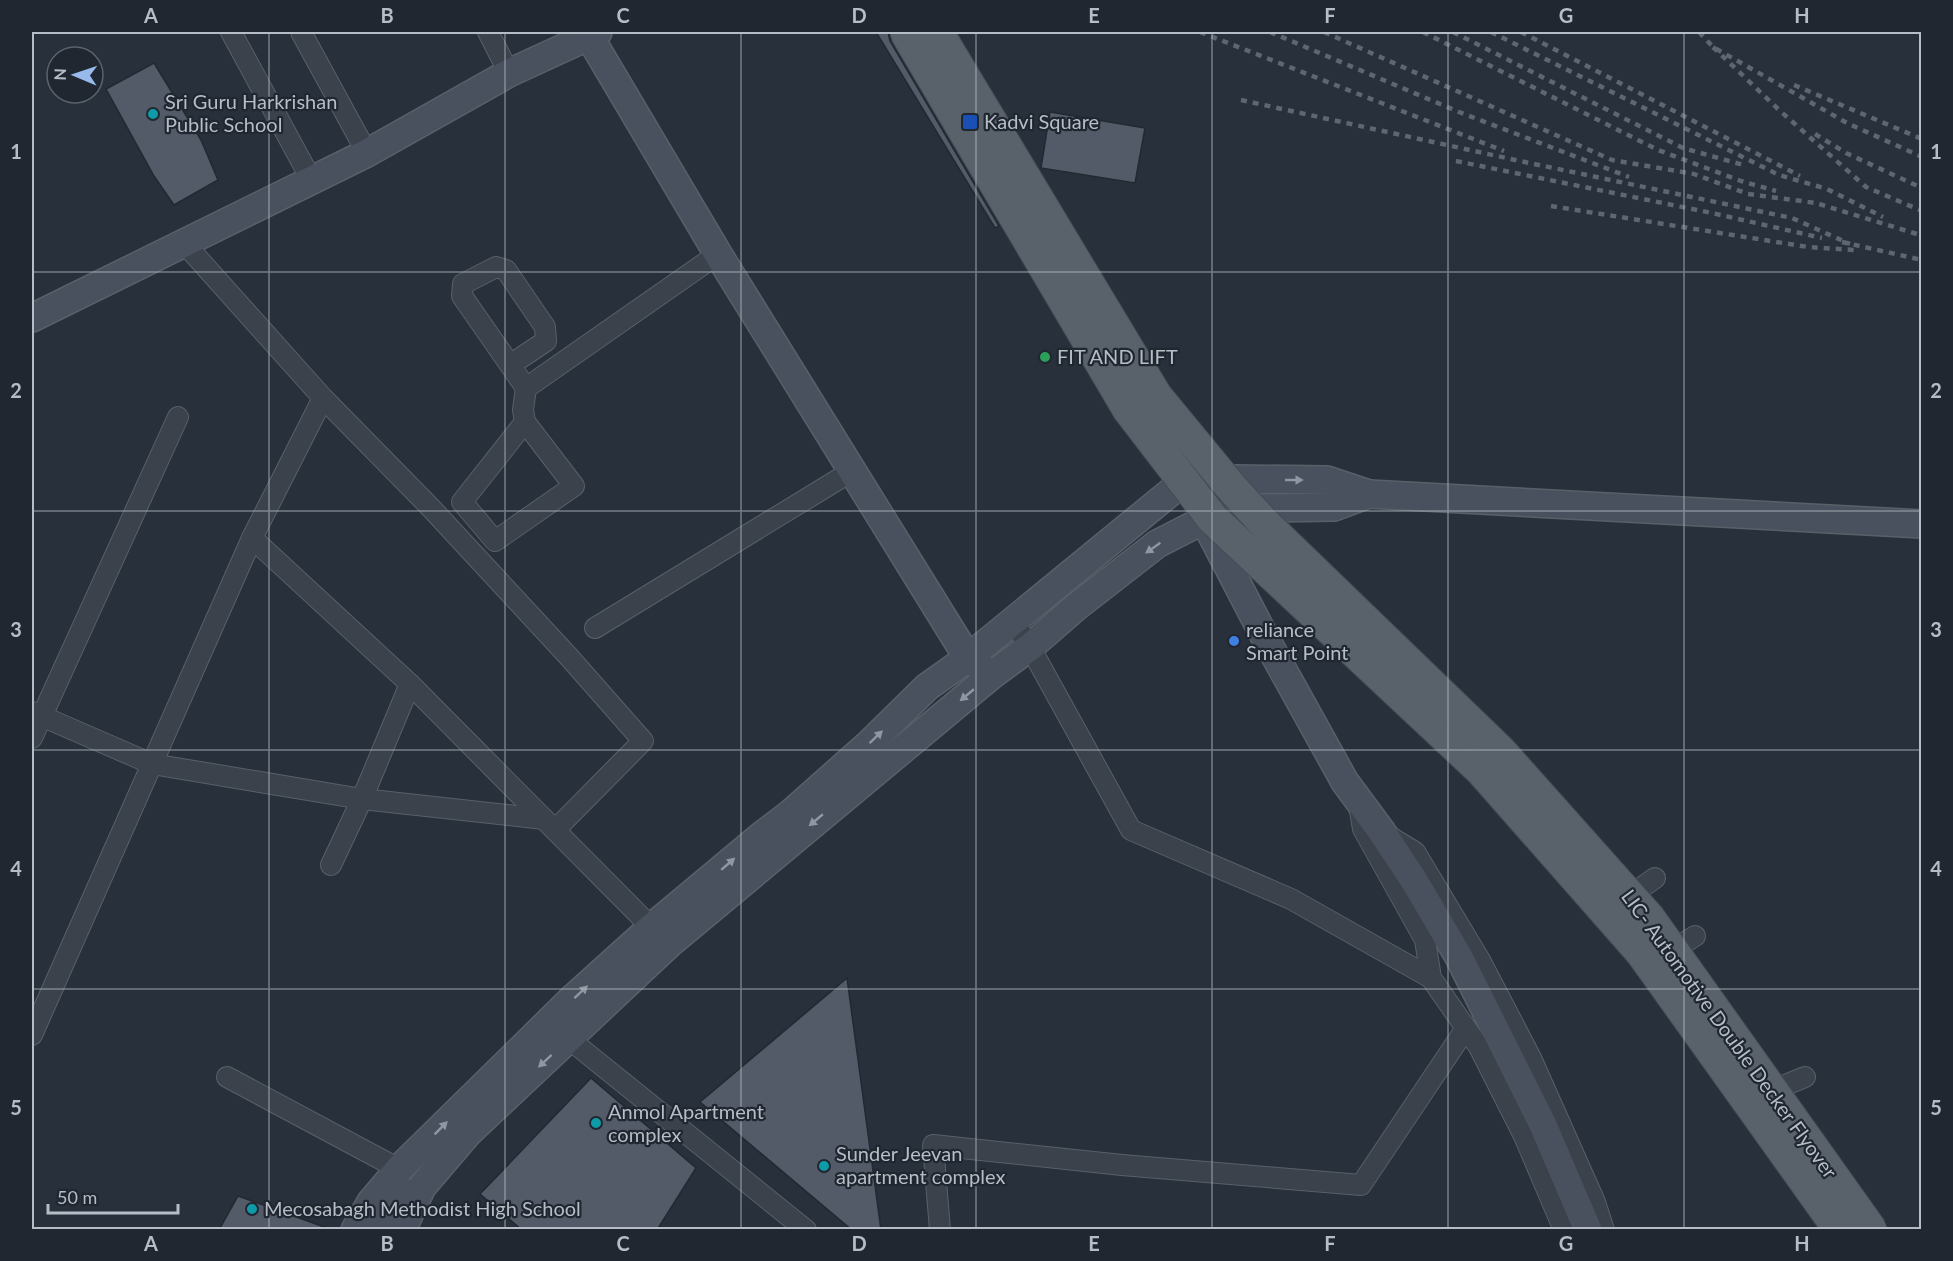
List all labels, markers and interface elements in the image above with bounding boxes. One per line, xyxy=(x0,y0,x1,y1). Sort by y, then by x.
text: A xyxy=(143,3,158,27)
text: B xyxy=(380,3,394,27)
text: C xyxy=(616,3,630,27)
text: D xyxy=(851,3,867,27)
text: E xyxy=(1088,3,1100,27)
text: F xyxy=(1324,3,1336,27)
text: G xyxy=(1559,3,1573,27)
text: H xyxy=(1794,3,1810,27)
north arrow xyxy=(45,45,105,105)
text: N xyxy=(50,68,69,81)
place label: Sri Guru Harkrishan Public School xyxy=(165,89,337,136)
marker: Sri Guru Harkrishan Public School xyxy=(146,107,160,121)
place label: Kadvi Square xyxy=(984,109,1099,133)
marker: Kadvi Square xyxy=(961,113,979,131)
text: 1 xyxy=(10,139,22,163)
text: 1 xyxy=(1930,139,1942,163)
place label: FIT AND LIFT xyxy=(1057,344,1178,368)
marker: FIT AND LIFT xyxy=(1038,350,1052,364)
text: 2 xyxy=(10,378,22,402)
text: 2 xyxy=(1930,378,1942,402)
one-way arrow xyxy=(1285,475,1304,485)
one-way arrow xyxy=(1145,542,1161,553)
text: 3 xyxy=(10,617,22,641)
place label: reliance Smart Point xyxy=(1246,617,1348,664)
text: 3 xyxy=(1930,617,1942,641)
marker: reliance Smart Point xyxy=(1227,634,1241,648)
one-way arrow xyxy=(959,689,975,702)
one-way arrow xyxy=(868,731,882,745)
one-way arrow xyxy=(809,813,824,825)
text: 4 xyxy=(10,856,22,880)
text: 4 xyxy=(1930,856,1942,880)
one-way arrow xyxy=(720,858,735,871)
street label: LIC- Automotive Double Decker Flyover xyxy=(1617,884,1843,1183)
one-way arrow xyxy=(573,985,588,999)
one-way arrow xyxy=(538,1054,553,1068)
text: 5 xyxy=(10,1095,22,1119)
text: 5 xyxy=(1930,1095,1942,1119)
place label: Anmol Apartment complex xyxy=(608,1099,764,1146)
marker: Anmol Apartment complex xyxy=(589,1116,603,1130)
one-way arrow xyxy=(433,1121,447,1135)
place label: Sunder Jeevan apartment complex xyxy=(836,1141,1005,1188)
marker: Sunder Jeevan apartment complex xyxy=(817,1159,831,1173)
scale bar xyxy=(48,1177,178,1215)
text: 50 m xyxy=(57,1186,97,1208)
place label: Mecosabagh Methodist High School xyxy=(264,1196,581,1220)
marker: Mecosabagh Methodist High School xyxy=(245,1202,259,1216)
text: A xyxy=(143,1231,158,1255)
text: B xyxy=(380,1231,394,1255)
text: C xyxy=(616,1231,630,1255)
text: D xyxy=(851,1231,867,1255)
text: E xyxy=(1088,1231,1100,1255)
text: F xyxy=(1324,1231,1336,1255)
text: G xyxy=(1559,1231,1573,1255)
text: H xyxy=(1794,1231,1810,1255)

